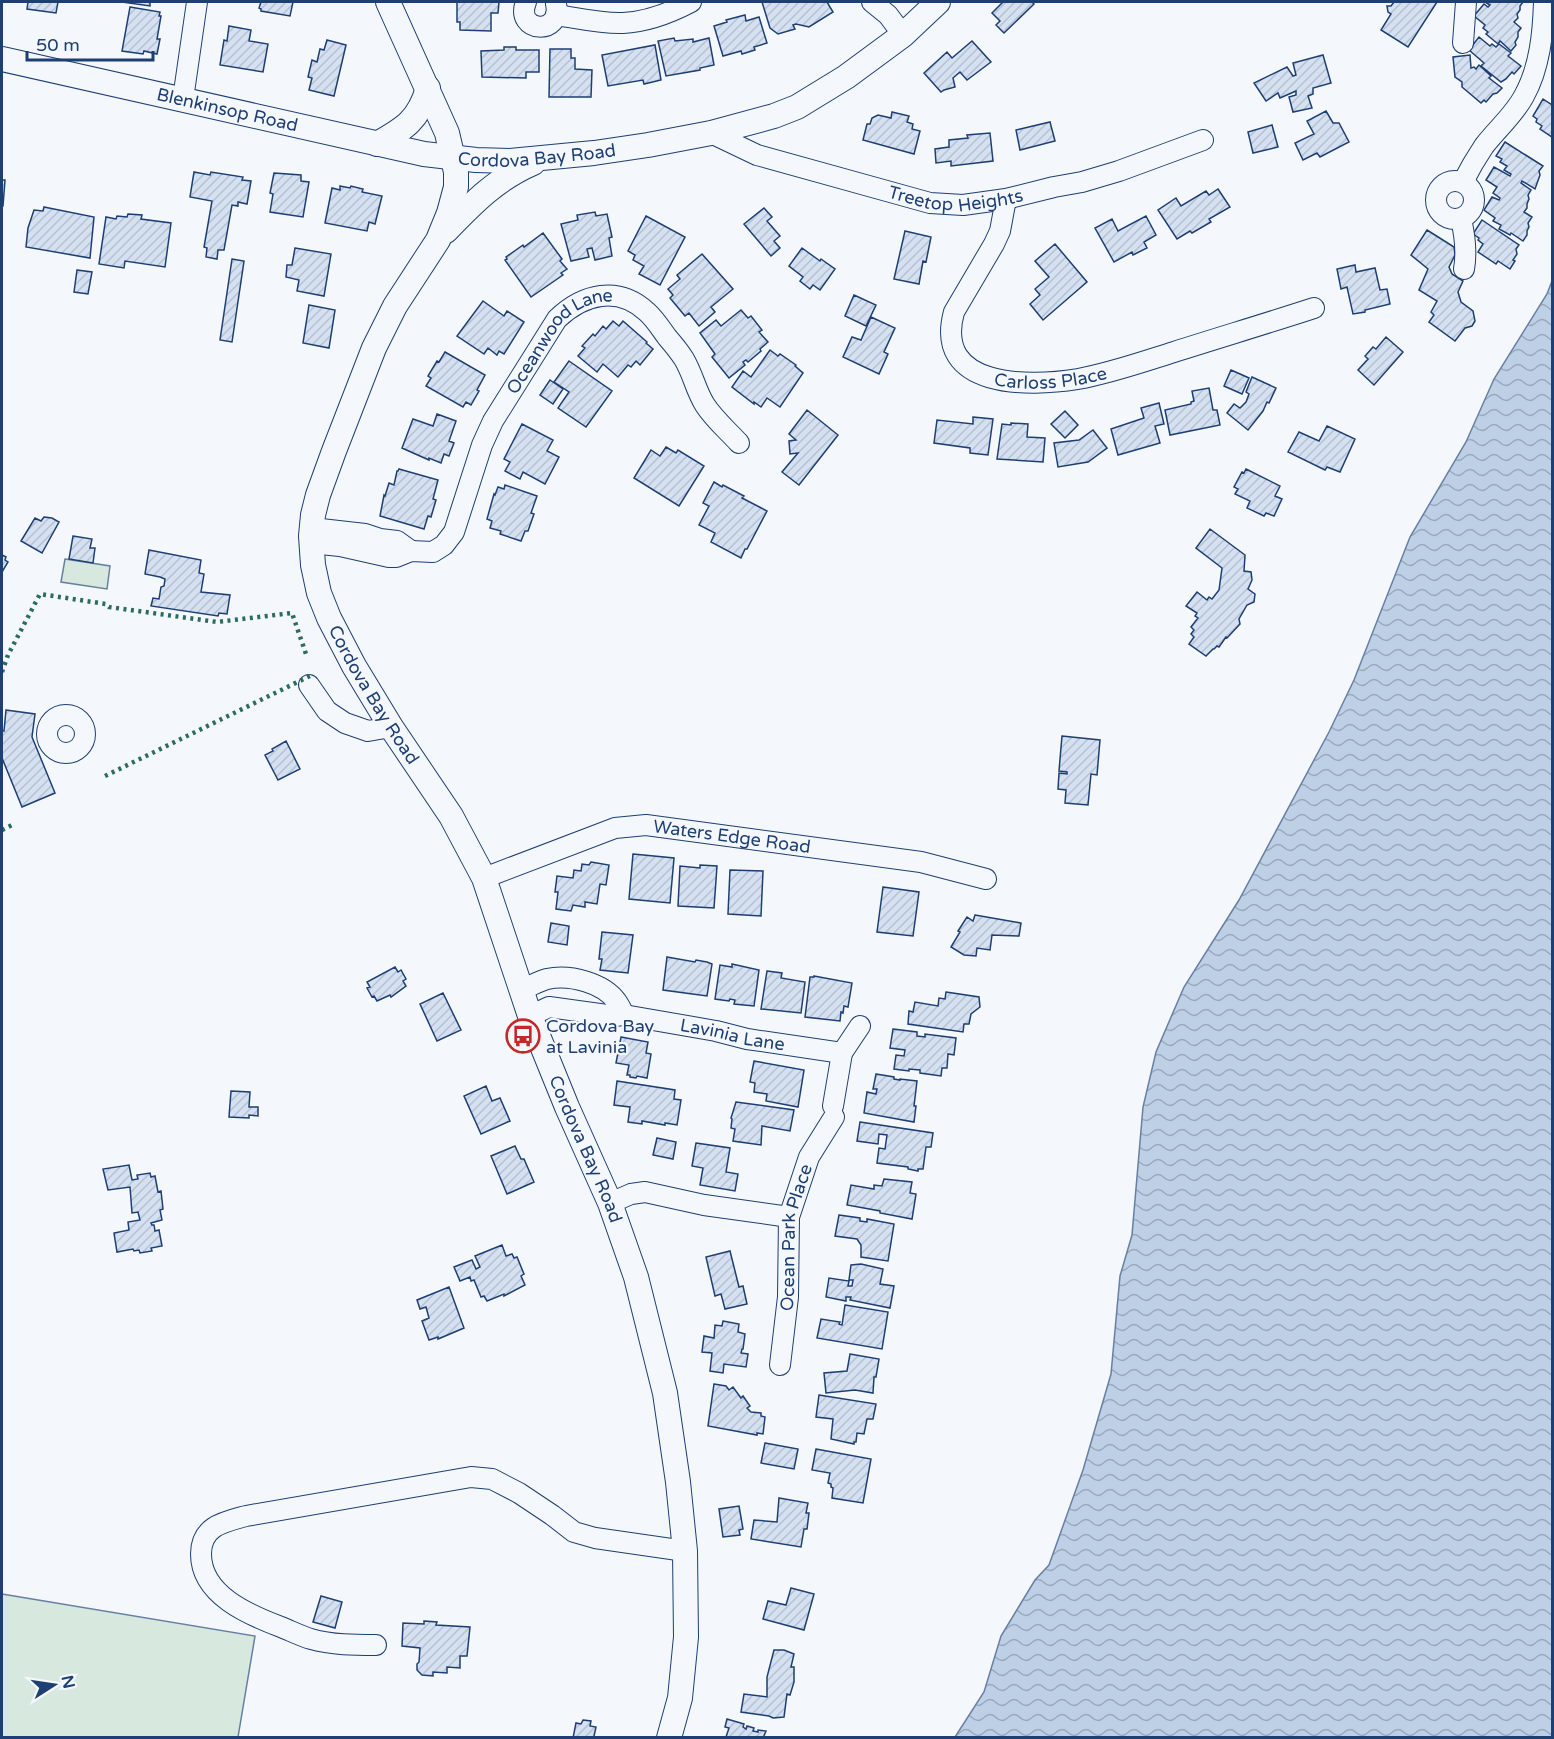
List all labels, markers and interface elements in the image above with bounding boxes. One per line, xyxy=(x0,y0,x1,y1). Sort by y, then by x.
scale bar xyxy=(27,24,153,62)
text: 50 m xyxy=(36,34,80,56)
street label: Blenkinsop Road xyxy=(155,83,300,136)
street label: Cordova Bay Road xyxy=(457,139,617,172)
street label: Treetop Heights xyxy=(886,181,1025,217)
street label: Oceanwood Lane xyxy=(502,285,613,398)
street label: Carloss Place xyxy=(992,362,1109,394)
street label: Cordova Bay Road xyxy=(324,621,424,768)
street label: Waters Edge Road xyxy=(652,815,812,858)
street label: Lavinia Lane xyxy=(678,1014,786,1055)
place label: Cordova Bay at Lavinia xyxy=(546,1015,655,1058)
bus stop icon: Cordova Bay at Lavinia xyxy=(505,1018,541,1054)
street label: Cordova Bay Road xyxy=(544,1072,627,1226)
street label: Ocean Park Place xyxy=(775,1161,817,1312)
north arrow xyxy=(24,1655,84,1715)
text: N xyxy=(57,1674,79,1690)

